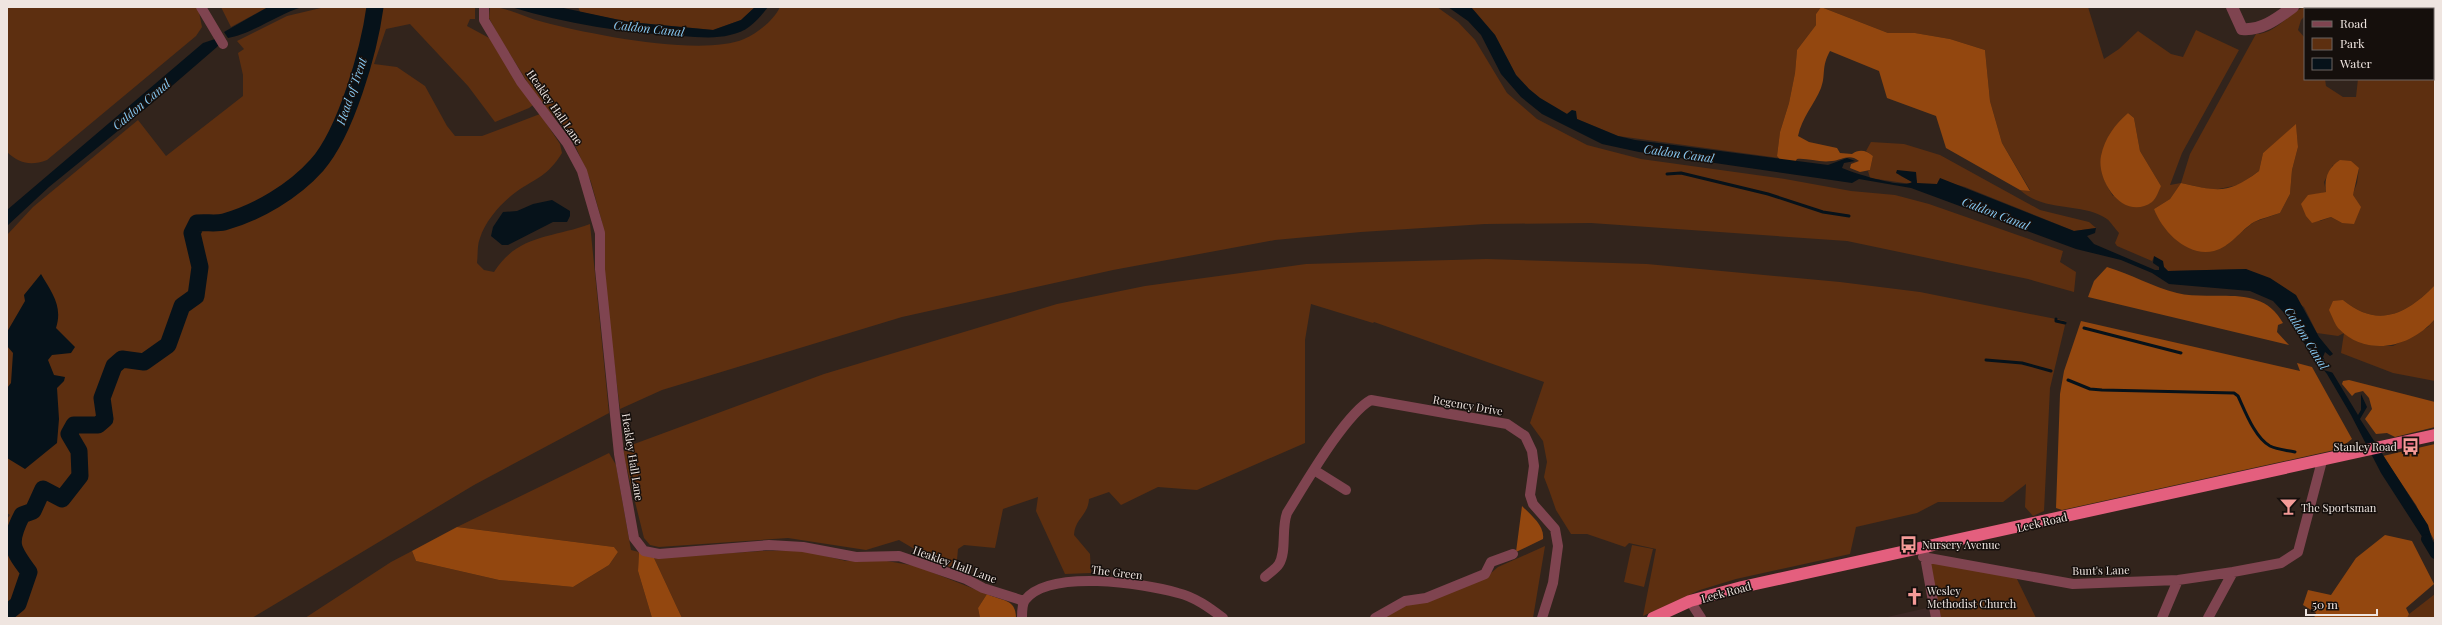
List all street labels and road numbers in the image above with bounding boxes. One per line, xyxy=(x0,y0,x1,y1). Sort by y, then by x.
street label: Heakley Hall Lane xyxy=(524,67,587,148)
street label: Regency Drive xyxy=(1432,391,1505,419)
street label: Heakley Hall Lane xyxy=(619,412,647,502)
street label: Leek Road xyxy=(2015,509,2069,535)
street label: Heakley Hall Lane xyxy=(911,542,999,586)
street label: The Green xyxy=(1090,561,1144,583)
street label: Bunt's Lane xyxy=(2072,562,2130,578)
street label: Leek Road xyxy=(1699,578,1753,606)

